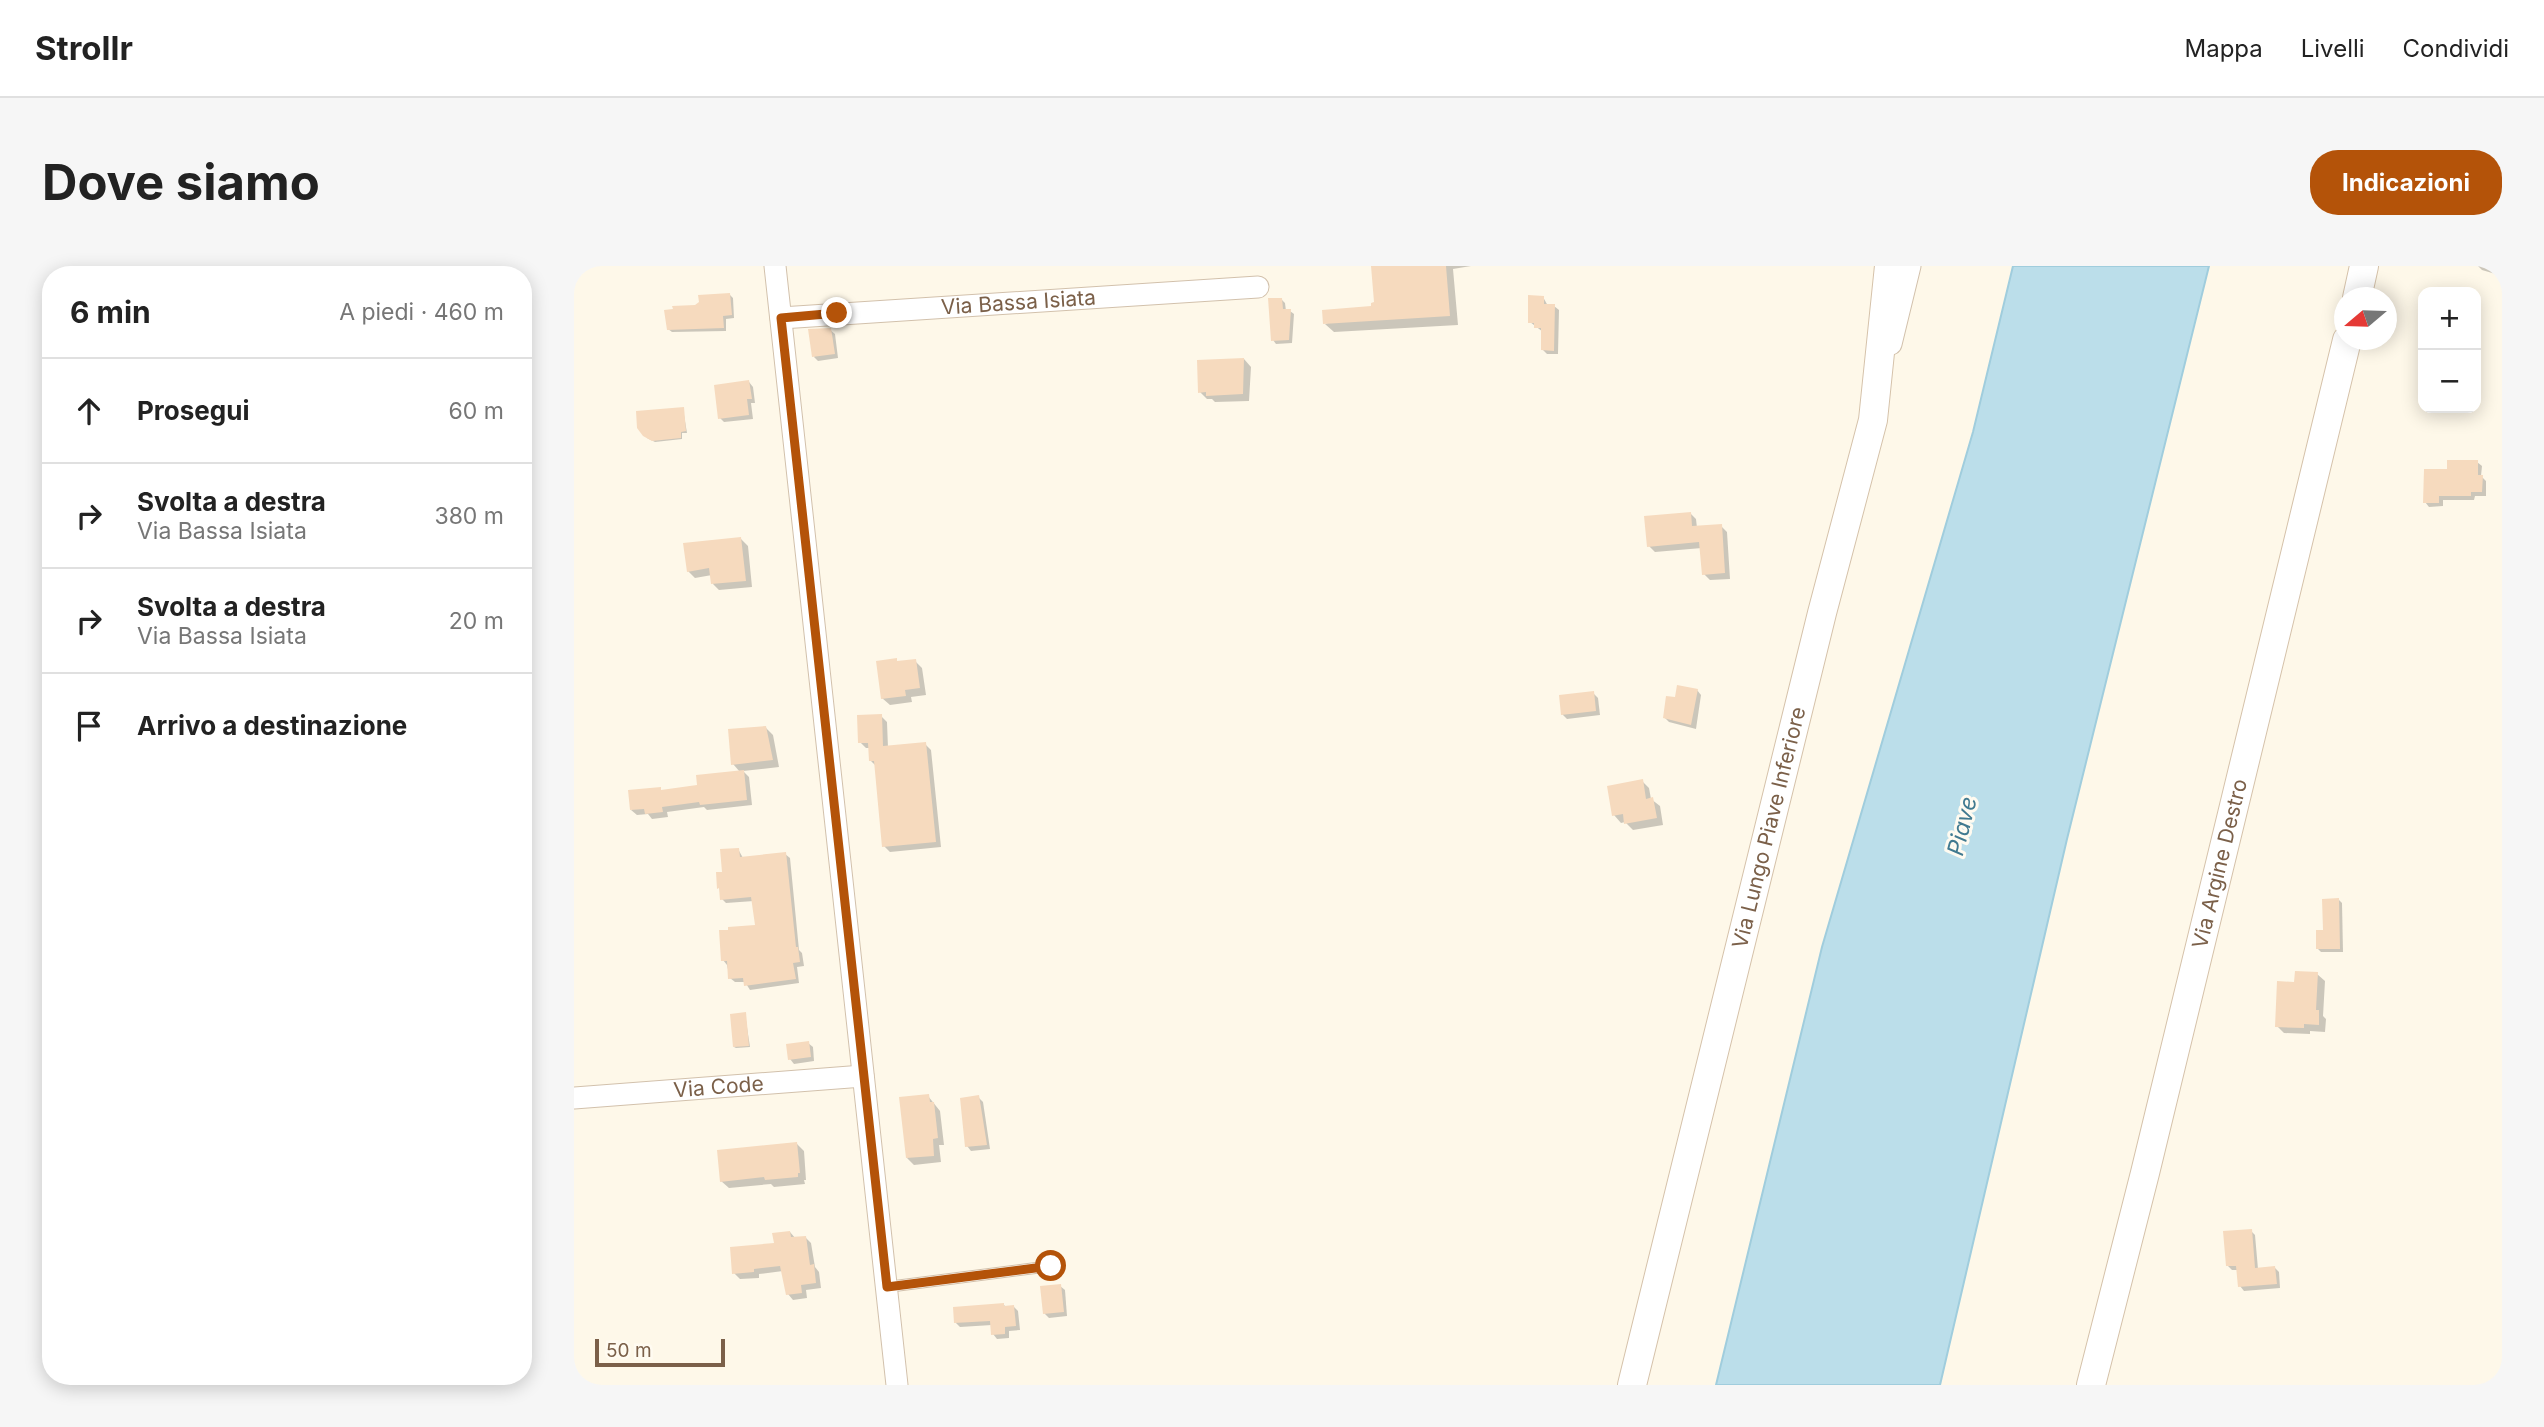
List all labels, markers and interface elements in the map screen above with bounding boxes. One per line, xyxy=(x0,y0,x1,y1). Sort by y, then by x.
text: Strollr xyxy=(35,28,133,68)
text: Mappa xyxy=(2184,34,2263,63)
text: Livelli xyxy=(2301,34,2365,63)
text: Condividi xyxy=(2403,34,2509,63)
button: Indicazioni xyxy=(2310,150,2502,215)
text: Dove siamo xyxy=(42,153,320,212)
street label: Via Bassa Isiata xyxy=(940,285,1097,320)
north arrow xyxy=(2334,287,2397,350)
map controls xyxy=(2418,287,2481,413)
button: + xyxy=(2418,287,2481,350)
text: 6 min xyxy=(70,294,151,330)
route end xyxy=(821,297,852,328)
text: A piedi · 460 m xyxy=(339,298,504,326)
button: − xyxy=(2418,350,2481,413)
icon: ahead xyxy=(70,392,108,430)
text: Prosegui xyxy=(137,395,249,426)
text: 60 m xyxy=(449,397,504,425)
text: Svolta a destra xyxy=(137,486,326,517)
icon: right xyxy=(70,497,108,535)
text: 380 m xyxy=(434,502,504,530)
text: Via Bassa Isiata xyxy=(137,517,307,545)
text: Svolta a destra xyxy=(137,591,326,622)
icon: right xyxy=(70,602,108,640)
text: 20 m xyxy=(449,607,504,635)
text: Via Bassa Isiata xyxy=(137,622,307,650)
street label: Via Lungo Piave Inferiore xyxy=(1727,704,1810,951)
icon: arrive xyxy=(70,707,108,745)
text: Arrivo a destinazione xyxy=(137,710,407,741)
street label: Via Argine Destro xyxy=(2187,776,2252,951)
water label: Piave xyxy=(1941,794,1983,858)
street label: Via Code xyxy=(673,1071,765,1102)
route start xyxy=(1035,1250,1066,1281)
scale bar xyxy=(595,1336,724,1368)
text: 50 m xyxy=(606,1339,652,1362)

